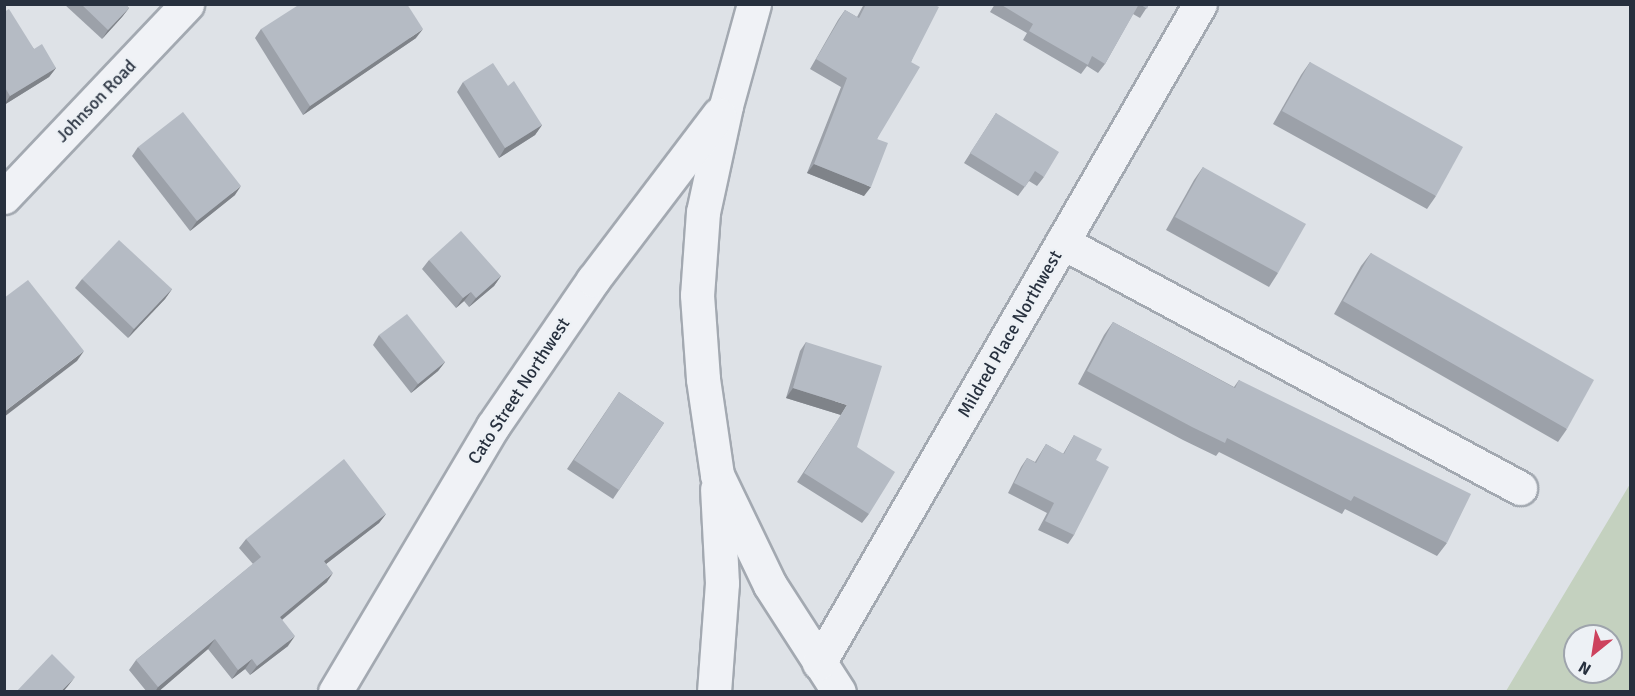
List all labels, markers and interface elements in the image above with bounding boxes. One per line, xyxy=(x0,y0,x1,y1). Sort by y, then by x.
street label: Johnson Road xyxy=(51,55,141,147)
street label: Mildred Place Northwest xyxy=(953,247,1067,421)
street label: Cato Street Northwest xyxy=(464,314,574,468)
north arrow xyxy=(1563,624,1623,684)
text: N xyxy=(1575,656,1595,679)

